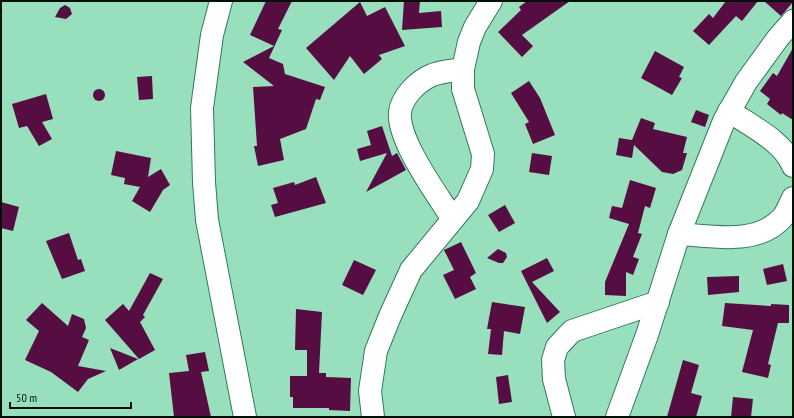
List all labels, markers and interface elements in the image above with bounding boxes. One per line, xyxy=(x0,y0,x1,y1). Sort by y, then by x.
scale bar xyxy=(10,384,131,410)
text: 50 m xyxy=(16,390,37,405)

